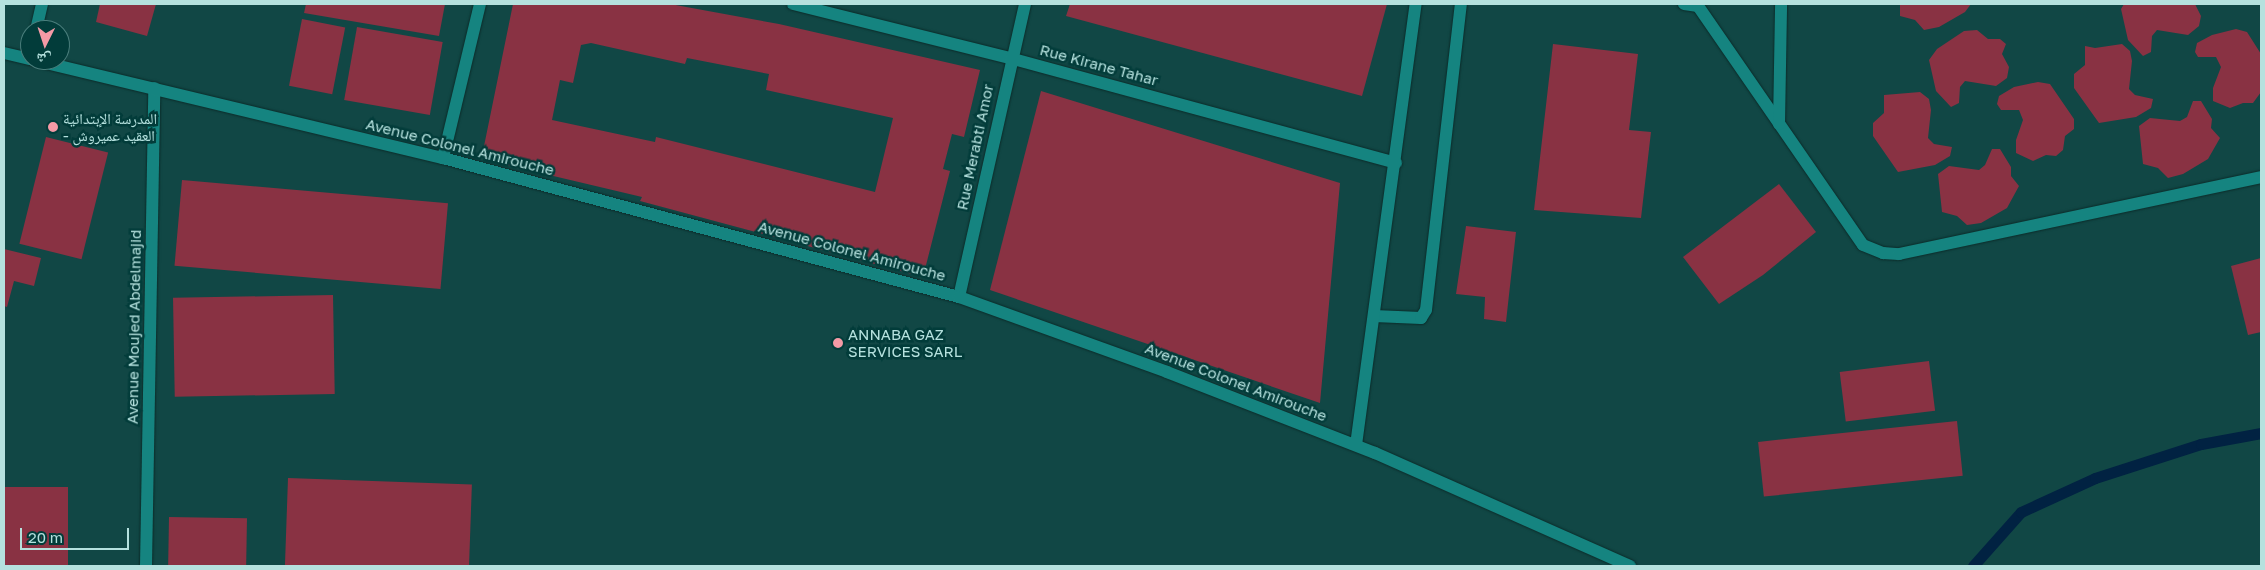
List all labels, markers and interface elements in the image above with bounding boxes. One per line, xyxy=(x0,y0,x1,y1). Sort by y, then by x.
north arrow xyxy=(20,20,70,70)
street label: Rue Kirane Tahar xyxy=(1038,41,1160,89)
text: ش xyxy=(36,50,52,68)
street label: Rue Merabti Amor xyxy=(953,82,997,212)
place label: المدرسة الإبتدائية - العقيد عميروش xyxy=(63,109,157,144)
street label: Avenue Colonel Amirouche xyxy=(364,115,556,179)
marker: المدرسة الإبتدائية - العقيد عميروش xyxy=(47,121,59,133)
street label: Avenue Colonel Amirouche xyxy=(756,217,948,285)
street label: Avenue Moujed Abdelmajid xyxy=(123,230,145,424)
place label: ANNABA GAZ SERVICES SARL xyxy=(848,325,962,360)
marker: ANNABA GAZ SERVICES SARL xyxy=(832,337,844,349)
street label: Avenue Colonel Amirouche xyxy=(1143,339,1329,425)
scale bar xyxy=(22,518,131,550)
text: 20 m xyxy=(28,528,63,546)

